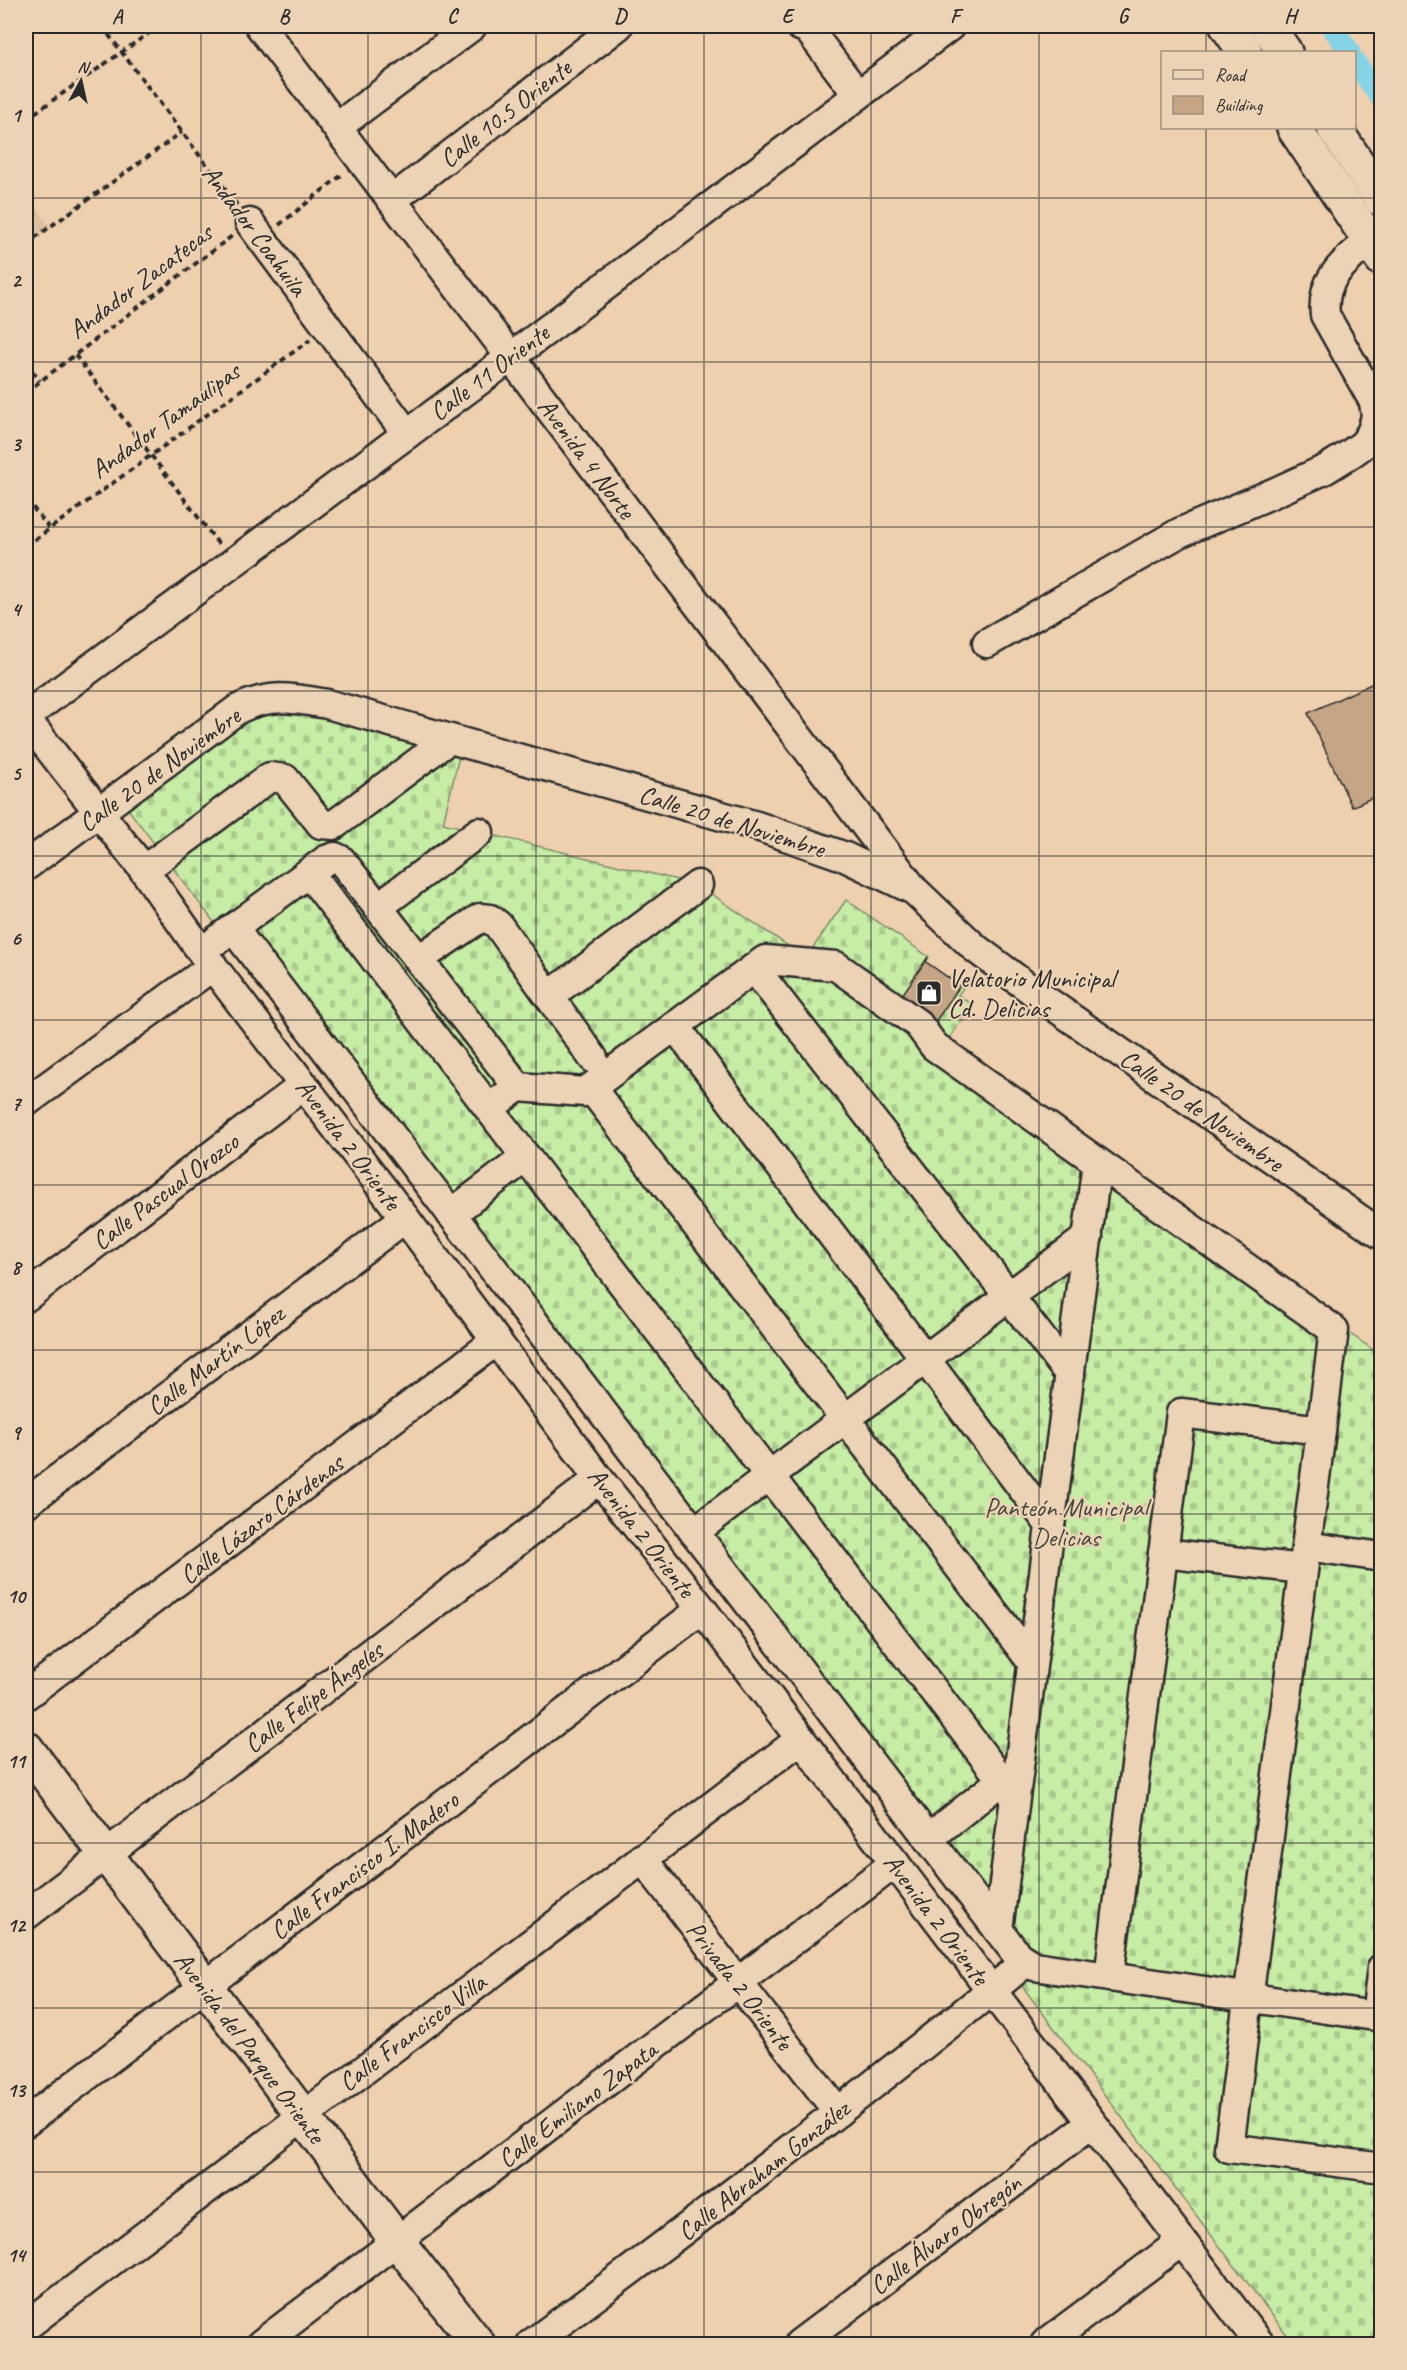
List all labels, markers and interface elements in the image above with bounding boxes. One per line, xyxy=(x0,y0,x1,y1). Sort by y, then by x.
text: A xyxy=(112,4,124,29)
text: B xyxy=(279,4,291,29)
text: C xyxy=(447,4,459,29)
text: D xyxy=(614,4,628,29)
text: E xyxy=(782,4,796,29)
text: F xyxy=(950,4,964,29)
text: G xyxy=(1118,4,1131,29)
text: H xyxy=(1284,4,1299,29)
north arrow xyxy=(51,51,111,111)
street label: Calle 10.5 Oriente xyxy=(433,51,579,175)
legend xyxy=(1161,51,1356,129)
text: N xyxy=(77,57,92,78)
text: Road xyxy=(1215,64,1248,86)
text: Building xyxy=(1215,94,1264,116)
text: 1 xyxy=(12,103,23,128)
street label: Andador Coahuila xyxy=(194,158,316,304)
street label: Andador Zacatecas xyxy=(62,215,220,346)
text: 2 xyxy=(12,268,23,293)
street label: Calle 11 Oriente xyxy=(423,316,557,428)
street label: Andador Tamaulipas xyxy=(84,354,248,486)
street label: Avenida 4 Norte xyxy=(530,391,644,527)
text: 3 xyxy=(12,432,23,457)
text: 4 xyxy=(12,597,24,622)
street label: Calle 20 de Noviembre xyxy=(72,699,248,839)
text: 5 xyxy=(12,761,23,786)
street label: Calle 20 de Noviembre xyxy=(635,778,830,866)
text: 6 xyxy=(11,926,22,951)
place label: Velatorio Municipal Cd. Delicias xyxy=(948,962,1119,1025)
shop icon: Velatorio Municipal Cd. Delicias xyxy=(914,978,944,1008)
street label: Calle 20 de Noviembre xyxy=(1114,1042,1291,1180)
street label: Avenida 2 Oriente xyxy=(288,1072,410,1218)
text: 7 xyxy=(12,1091,23,1116)
street label: Calle Pascual Orozco xyxy=(85,1124,247,1257)
text: 8 xyxy=(12,1255,24,1280)
street label: Calle Martín López xyxy=(140,1296,293,1423)
text: 9 xyxy=(12,1420,23,1445)
street label: Calle Lázaro Cárdenas xyxy=(173,1446,351,1592)
street label: Avenida 2 Oriente xyxy=(581,1461,704,1605)
park label: Panteón Municipal Delicias xyxy=(984,1491,1152,1554)
text: 10 xyxy=(7,1584,27,1609)
street label: Calle Felipe Ángeles xyxy=(237,1633,391,1760)
text: 11 xyxy=(7,1749,27,1774)
street label: Calle Francisco I. Madero xyxy=(264,1783,466,1947)
street label: Avenida 2 Oriente xyxy=(876,1847,998,1993)
text: 12 xyxy=(7,1913,27,1938)
street label: Privada 2 Oriente xyxy=(679,1914,801,2058)
street label: Avenida del Parque Oriente xyxy=(167,1945,334,2152)
street label: Calle Francisco Villa xyxy=(332,1965,494,2099)
street label: Calle Emiliano Zapata xyxy=(491,2032,665,2175)
text: 13 xyxy=(7,2078,27,2103)
street label: Calle Abraham González xyxy=(671,2091,858,2248)
street label: Calle Álvaro Obregón xyxy=(863,2166,1029,2302)
text: 14 xyxy=(7,2243,28,2268)

